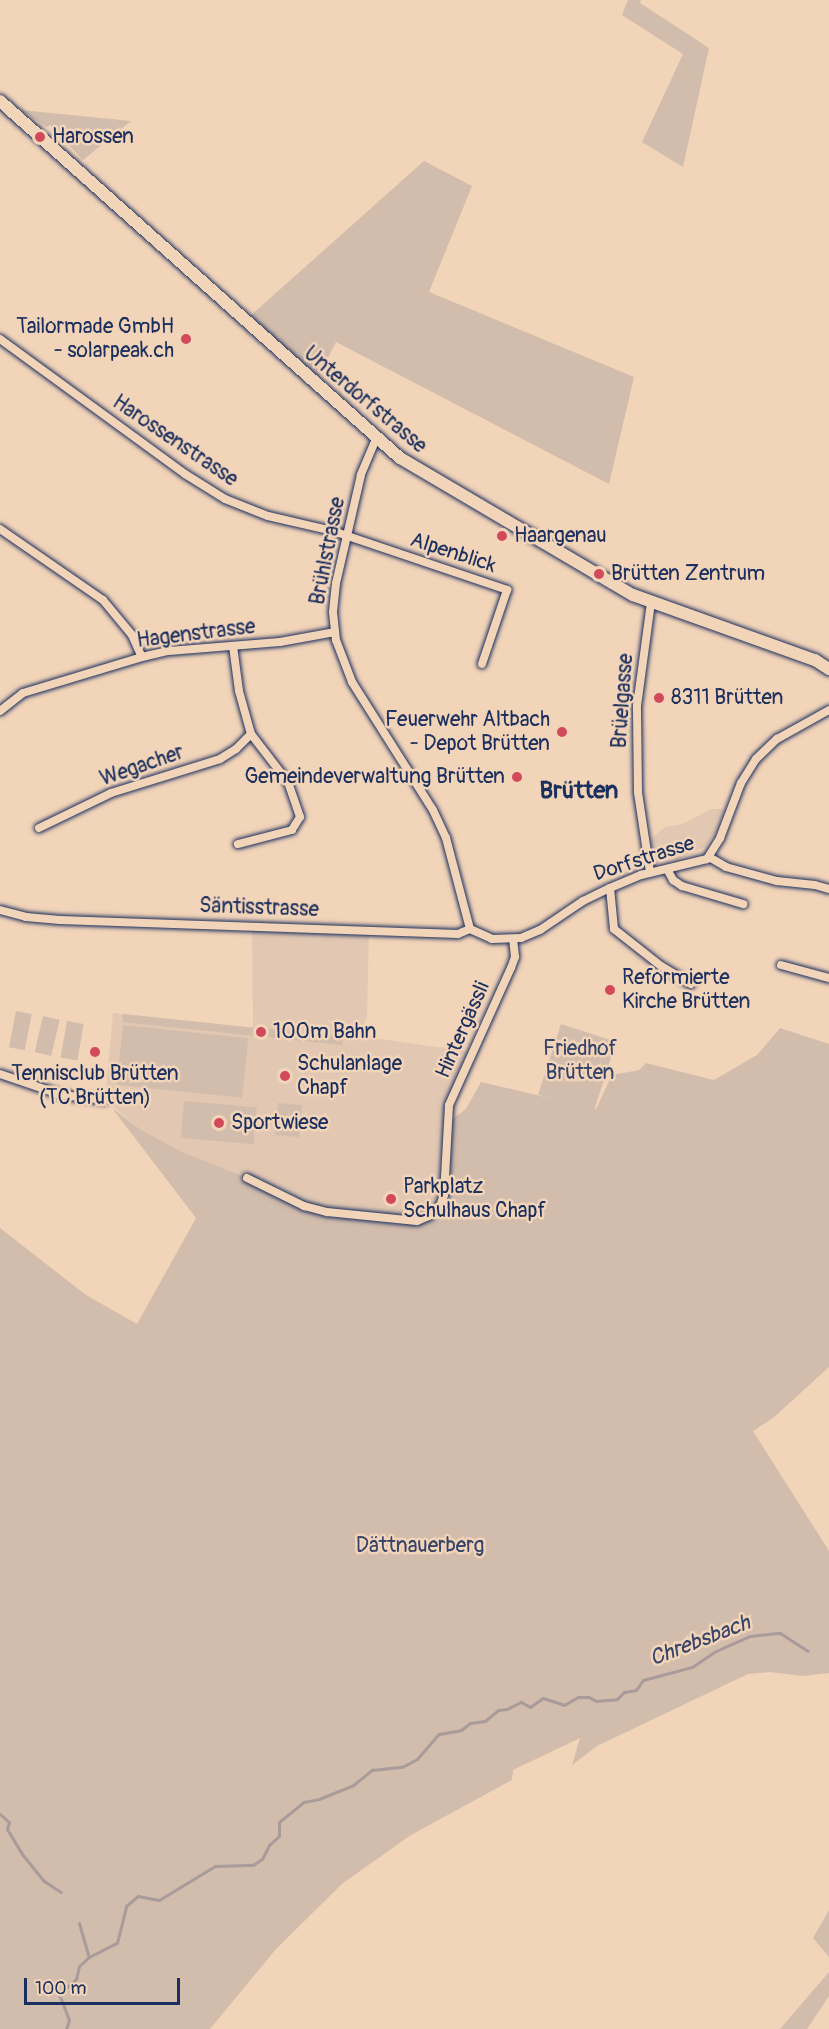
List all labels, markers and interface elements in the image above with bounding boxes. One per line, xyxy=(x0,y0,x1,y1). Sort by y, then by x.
place label: Harossen xyxy=(52,124,134,150)
marker: Harossen xyxy=(33,130,47,144)
place label: Tailormade GmbH - solarpeak.ch xyxy=(16,314,174,364)
marker: Tailormade GmbH - solarpeak.ch xyxy=(179,332,193,346)
street label: Unterdorfstrasse xyxy=(298,341,432,459)
street label: Harossenstrasse xyxy=(108,390,242,492)
street label: Brühlstrasse xyxy=(305,495,351,607)
place label: Haargenau xyxy=(514,523,607,549)
street label: Alpenblick xyxy=(407,527,499,579)
marker: Haargenau xyxy=(495,529,509,543)
place label: Brütten Zentrum xyxy=(611,561,765,587)
marker: Brütten Zentrum xyxy=(592,567,606,581)
street label: Hagenstrasse xyxy=(135,614,257,654)
street label: Brüelgasse xyxy=(607,653,639,749)
place label: 8311 Brütten xyxy=(671,685,783,711)
marker: 8311 Brütten xyxy=(652,691,666,705)
place label: Feuerwehr Altbach - Depot Brütten xyxy=(385,707,550,757)
marker: Feuerwehr Altbach - Depot Brütten xyxy=(555,725,569,739)
street label: Wegacher xyxy=(97,740,187,792)
place label: Gemeindeverwaltung Brütten xyxy=(244,764,505,790)
marker: Gemeindeverwaltung Brütten xyxy=(510,770,524,784)
district label: Brütten xyxy=(540,777,618,805)
street label: Dorfstrasse xyxy=(590,831,698,887)
street label: Säntisstrasse xyxy=(199,893,319,923)
place label: Reformierte Kirche Brütten xyxy=(622,965,750,1015)
street label: Hintergässli xyxy=(431,978,495,1082)
marker: Reformierte Kirche Brütten xyxy=(603,983,617,997)
place label: 100m Bahn xyxy=(273,1019,376,1045)
marker: 100m Bahn xyxy=(254,1025,268,1039)
park label: Friedhof Brütten xyxy=(543,1036,617,1086)
marker: Tennisclub Brütten (TC Brütten) xyxy=(88,1045,102,1059)
place label: Schulanlage Chapf xyxy=(297,1051,402,1101)
place label: Tennisclub Brütten (TC Brütten) xyxy=(11,1061,179,1111)
marker: Schulanlage Chapf xyxy=(278,1069,292,1083)
place label: Sportwiese xyxy=(231,1110,328,1136)
marker: Sportwiese xyxy=(212,1116,226,1130)
place label: Parkplatz Schulhaus Chapf xyxy=(403,1174,546,1224)
marker: Parkplatz Schulhaus Chapf xyxy=(384,1192,398,1206)
park label: Dättnauerberg xyxy=(356,1533,484,1559)
water label: Chrebsbach xyxy=(646,1610,754,1672)
scale bar xyxy=(27,1966,183,2004)
text: 100 m xyxy=(35,1977,87,2000)

